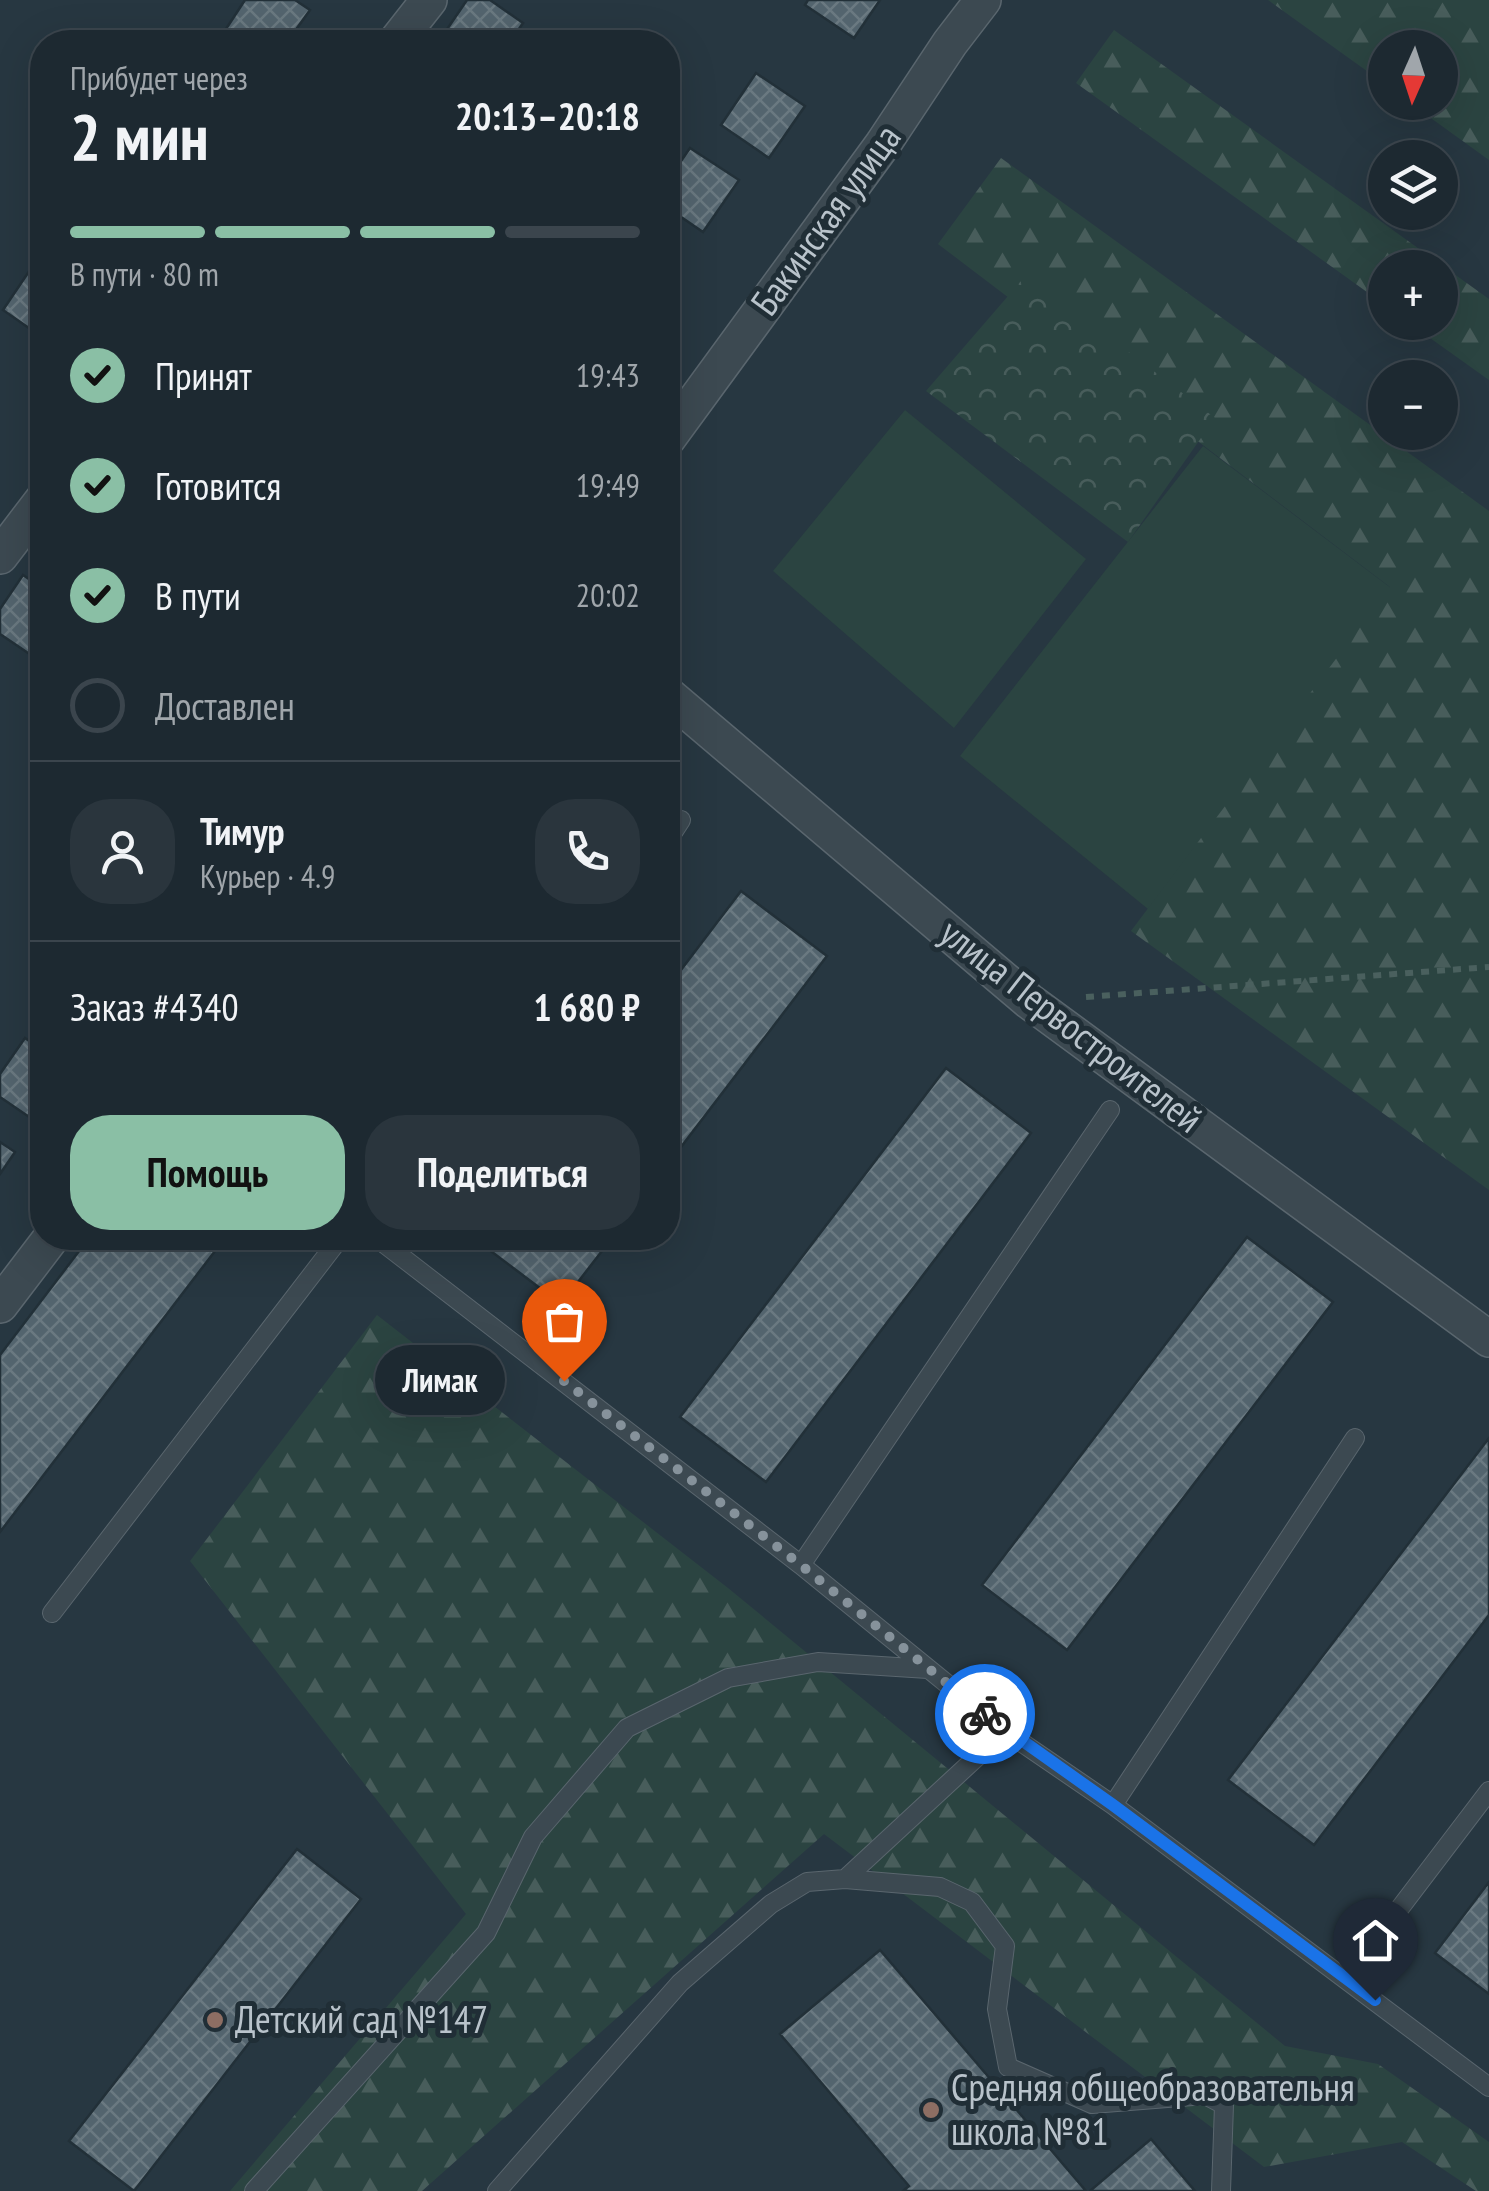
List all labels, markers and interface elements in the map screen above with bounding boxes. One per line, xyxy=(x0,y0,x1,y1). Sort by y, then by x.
north arrow xyxy=(1368,30,1458,120)
map controls xyxy=(1368,30,1458,450)
text: Прибудет через xyxy=(70,57,248,99)
text: 20:13–20:18 xyxy=(455,91,640,140)
text: 2 мин xyxy=(70,94,209,178)
street label: Бакинская улица xyxy=(739,114,910,324)
button: layers xyxy=(1368,140,1458,230)
button: + xyxy=(1368,250,1458,340)
text: В пути · 80 m xyxy=(70,253,219,295)
icon: check xyxy=(70,348,125,403)
text: Принят xyxy=(155,351,252,400)
text: 19:43 xyxy=(576,354,640,396)
button: − xyxy=(1368,360,1458,450)
icon: check xyxy=(70,458,125,513)
text: Готовится xyxy=(155,461,281,510)
text: 19:49 xyxy=(576,464,640,506)
icon: check xyxy=(70,568,125,623)
text: В пути xyxy=(155,571,241,620)
text: 20:02 xyxy=(576,574,640,616)
text: Доставлен xyxy=(155,681,295,730)
button: person xyxy=(70,799,175,904)
button: phone xyxy=(535,799,640,904)
text: Тимур xyxy=(200,806,285,855)
text: Курьер · 4.9 xyxy=(200,855,335,897)
street label: улица Первостроителей xyxy=(931,907,1213,1142)
text: Заказ #4340 xyxy=(70,982,239,1031)
text: 1 680 ₽ xyxy=(534,982,640,1031)
button: Помощь xyxy=(70,1115,345,1230)
button: Поделиться xyxy=(365,1115,640,1230)
pin xyxy=(522,1279,607,1382)
icon: bag xyxy=(537,1294,592,1349)
callout: Лимак xyxy=(374,1346,504,1416)
text: Лимак xyxy=(402,1359,478,1401)
courier xyxy=(935,1664,1035,1764)
icon: bike xyxy=(958,1687,1013,1742)
pin xyxy=(1333,1898,1418,2001)
icon: home xyxy=(1348,1913,1403,1968)
place label: Детский сад №147 xyxy=(235,1994,488,2043)
marker: Детский сад №147 xyxy=(204,2009,226,2031)
place label: Средняя общеобразовательня школа №81 xyxy=(951,2062,1355,2155)
marker: Средняя общеобразовательня школа №81 xyxy=(920,2099,942,2121)

